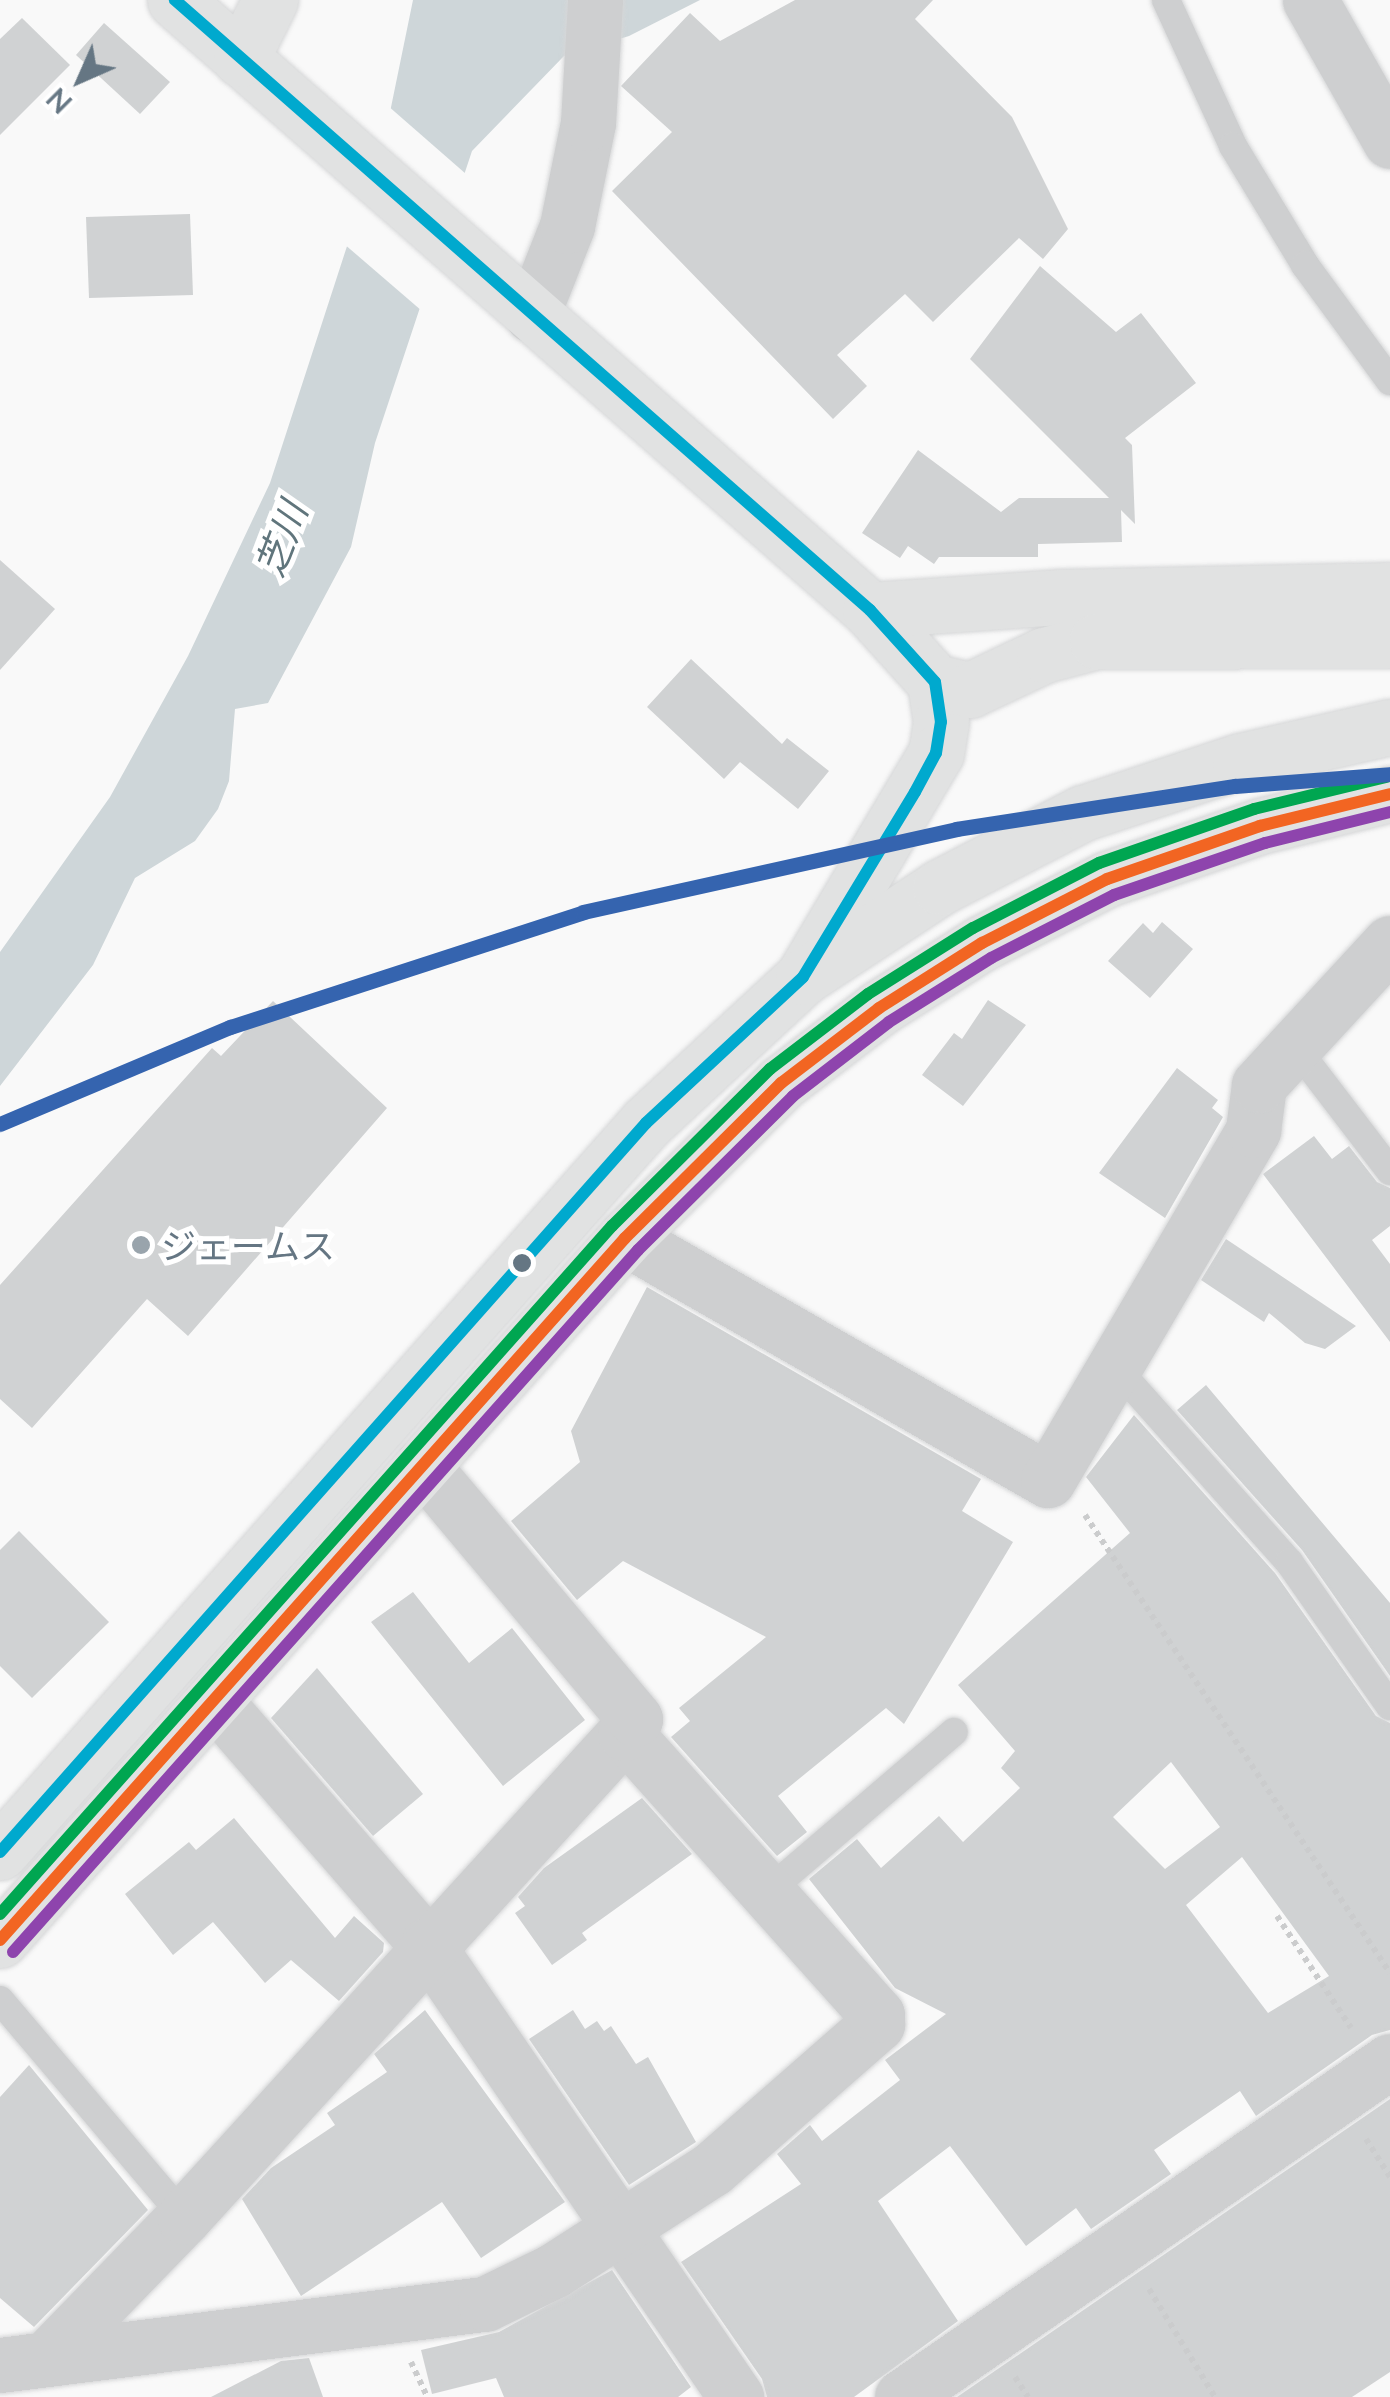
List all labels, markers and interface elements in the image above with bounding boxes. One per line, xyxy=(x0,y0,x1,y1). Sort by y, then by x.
north arrow xyxy=(30,30,130,130)
text: N xyxy=(39,82,78,121)
water label: 芝川 xyxy=(246,495,316,583)
place label: ジェームス xyxy=(161,1224,336,1266)
marker: ジェームス xyxy=(130,1234,152,1256)
unlabelled marker xyxy=(512,1253,532,1273)

